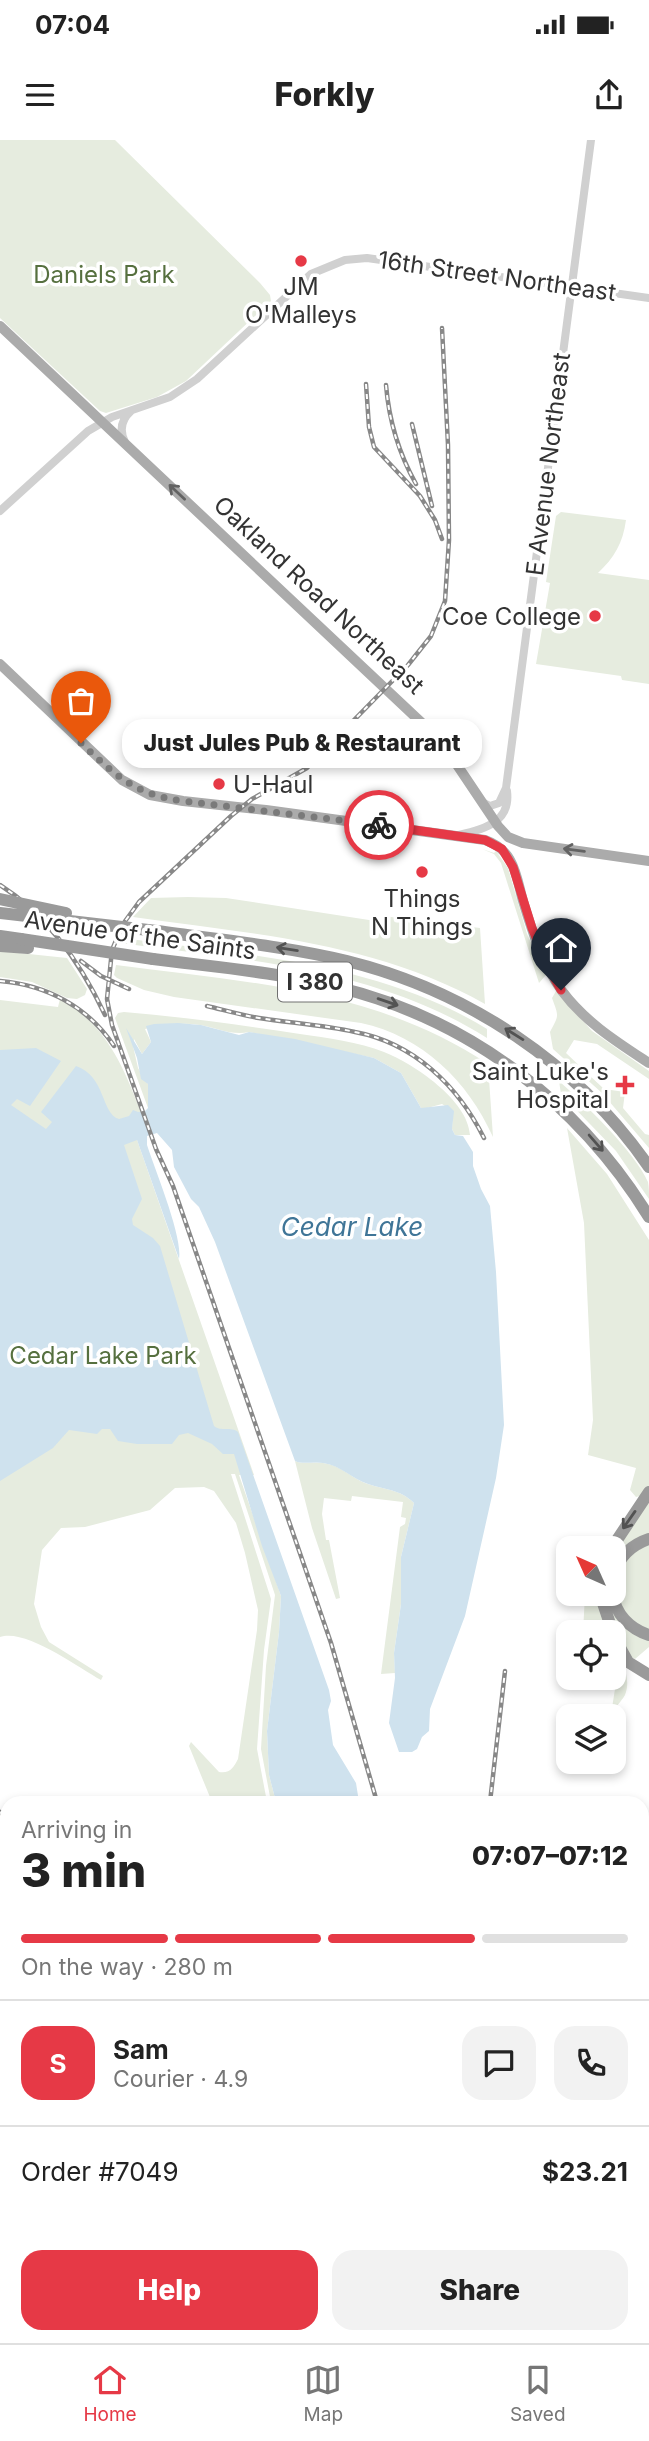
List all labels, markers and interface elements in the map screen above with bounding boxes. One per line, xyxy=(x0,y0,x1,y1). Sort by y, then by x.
text: 07:04 xyxy=(35,9,110,40)
text: Forkly xyxy=(275,75,374,114)
icon: menu xyxy=(21,76,59,114)
icon: share xyxy=(590,76,628,114)
street label: 16th Street Northeast xyxy=(376,245,618,307)
marker: JM O'Malleys xyxy=(293,253,309,269)
park label: Daniels Park xyxy=(33,260,175,289)
place label: JM O'Malleys xyxy=(245,272,357,329)
street label: E Avenue Northeast xyxy=(520,351,576,577)
one-way arrow xyxy=(169,483,186,500)
street label: Oakland Road Northeast xyxy=(208,490,430,700)
place label: Coe College xyxy=(442,602,581,631)
marker: Coe College xyxy=(587,608,603,624)
pin xyxy=(51,671,111,743)
icon: bag xyxy=(62,682,100,720)
callout: Just Jules Pub & Restaurant xyxy=(123,718,484,768)
text: Just Jules Pub & Restaurant xyxy=(143,729,461,757)
place label: U-Haul xyxy=(233,770,313,799)
marker: U-Haul xyxy=(211,776,227,792)
courier xyxy=(344,790,414,860)
icon: bike xyxy=(360,806,398,844)
one-way arrow xyxy=(564,843,586,856)
marker: Things N Things xyxy=(414,864,430,880)
place label: Things N Things xyxy=(371,884,473,941)
street label: Avenue of the Saints xyxy=(23,904,257,966)
pin xyxy=(531,918,591,990)
icon: home xyxy=(542,929,580,967)
one-way arrow xyxy=(276,942,299,955)
road number: I 380 xyxy=(278,962,352,1002)
one-way arrow xyxy=(377,997,399,1009)
one-way arrow xyxy=(504,1027,524,1041)
place label: Saint Luke's Hospital xyxy=(472,1057,609,1114)
marker: Saint Luke's Hospital xyxy=(615,1075,635,1095)
one-way arrow xyxy=(588,1134,604,1152)
water label: Cedar Lake xyxy=(281,1211,423,1242)
park label: Cedar Lake Park xyxy=(9,1341,197,1370)
one-way arrow xyxy=(622,1510,636,1529)
north arrow xyxy=(556,1536,626,1606)
map controls xyxy=(556,1536,626,1774)
button: locate xyxy=(556,1620,626,1690)
button: layers xyxy=(556,1704,626,1774)
text: Arriving in xyxy=(21,1816,132,1844)
text: 07:07–07:12 xyxy=(472,1840,628,1871)
text: 3 min xyxy=(21,1842,146,1898)
text: On the way · 280 m xyxy=(21,1953,233,1981)
button: chat xyxy=(462,2026,536,2100)
button: phone xyxy=(554,2026,628,2100)
text: Sam xyxy=(113,2034,169,2065)
text: S xyxy=(49,2048,67,2079)
text: Courier · 4.9 xyxy=(113,2065,248,2093)
text: Order #7049 xyxy=(21,2156,179,2187)
text: $23.21 xyxy=(542,2156,628,2187)
button: Help xyxy=(21,2250,318,2330)
button: Share xyxy=(332,2250,628,2330)
tab: Home xyxy=(83,2361,137,2426)
tab: Map xyxy=(304,2361,343,2426)
tab: Saved xyxy=(510,2361,566,2426)

